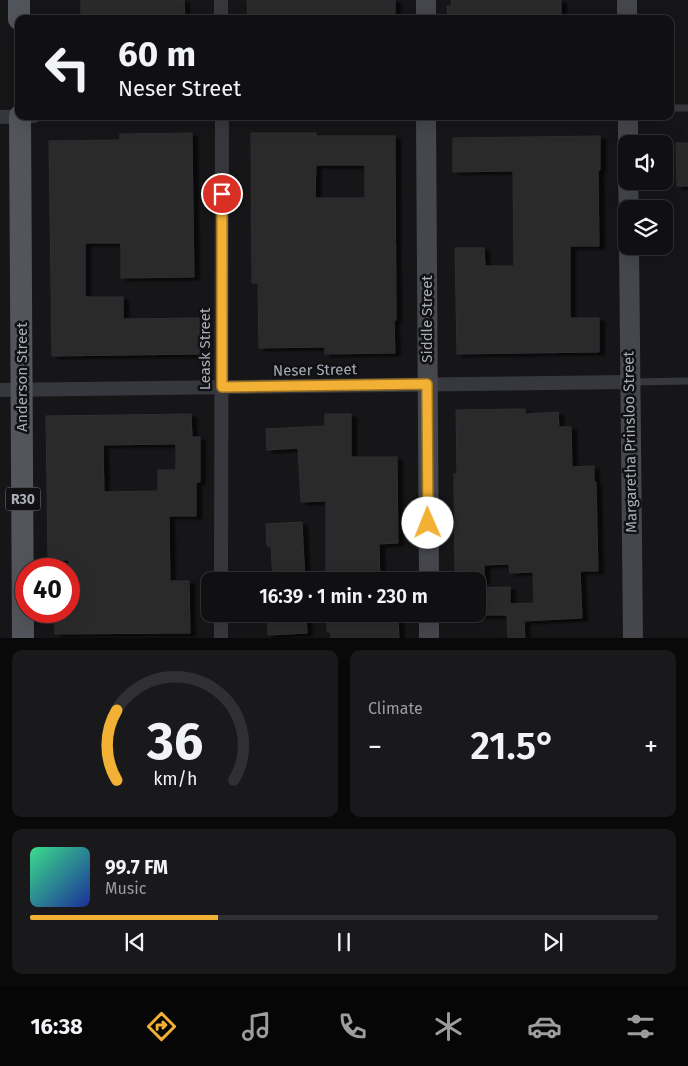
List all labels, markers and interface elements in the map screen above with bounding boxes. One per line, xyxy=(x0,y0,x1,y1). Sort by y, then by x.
text: 60 m xyxy=(118,33,196,75)
icon: left xyxy=(35,35,100,100)
text: Neser Street xyxy=(118,75,241,102)
map controls xyxy=(618,135,673,255)
button: sound xyxy=(618,135,673,190)
pin xyxy=(201,173,243,215)
icon: arrive xyxy=(208,180,236,208)
button: layers xyxy=(618,200,673,255)
street label: Siddle Street xyxy=(418,275,436,363)
street label: Leask Street xyxy=(196,307,214,390)
street label: Anderson Street xyxy=(13,322,31,432)
street label: Margaretha Prinsloo Street xyxy=(619,350,641,533)
street label: Neser Street xyxy=(273,360,358,380)
road number: R30 xyxy=(5,488,40,510)
position arrow xyxy=(401,496,453,548)
speed limit sign: 40 xyxy=(15,558,80,623)
text: 16:39 · 1 min · 230 m xyxy=(259,585,428,608)
text: Climate xyxy=(368,699,423,718)
text: 36 xyxy=(146,710,203,773)
text: 21.5° xyxy=(471,723,555,769)
text: − xyxy=(368,730,382,763)
text: + xyxy=(644,730,658,763)
text: km/h xyxy=(153,768,197,790)
text: 99.7 FM xyxy=(105,856,168,879)
text: Music xyxy=(105,879,146,898)
icon: previous xyxy=(121,928,149,956)
icon: pause xyxy=(330,928,358,956)
icon: next xyxy=(539,928,567,956)
icon: directions xyxy=(144,1009,179,1044)
icon: music xyxy=(239,1009,274,1044)
icon: phone xyxy=(335,1009,370,1044)
icon: climate xyxy=(431,1009,466,1044)
icon: car xyxy=(527,1009,562,1044)
icon: filters xyxy=(623,1009,658,1044)
text: 16:38 xyxy=(30,1013,83,1040)

